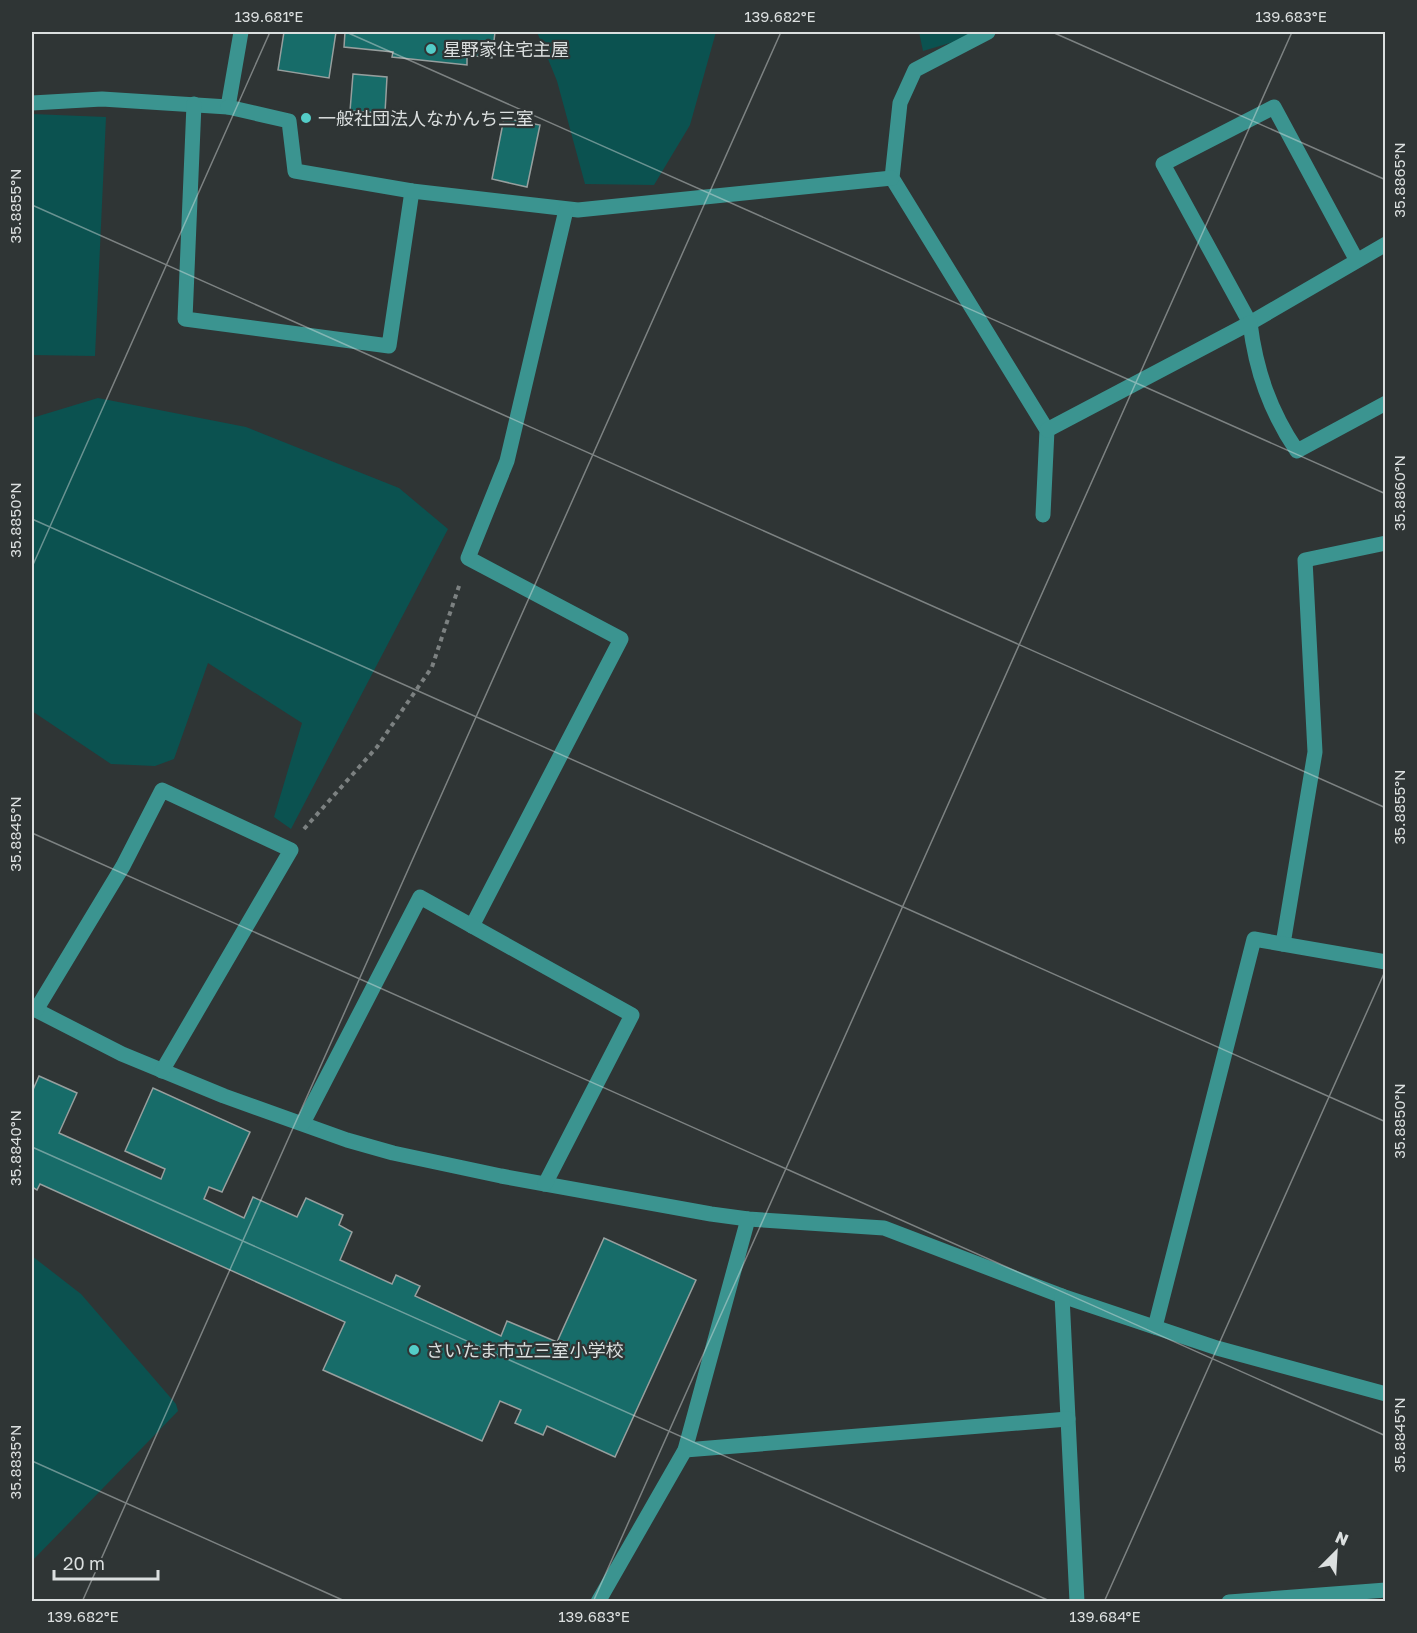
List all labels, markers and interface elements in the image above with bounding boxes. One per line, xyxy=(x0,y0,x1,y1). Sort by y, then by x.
text: 139.681°E xyxy=(235,7,303,25)
text: 139.682°E xyxy=(744,7,816,25)
text: 139.683°E xyxy=(1255,7,1327,25)
place label: 星野家住宅主屋 xyxy=(443,38,569,60)
marker: 星野家住宅主屋 xyxy=(424,42,438,56)
place label: 一般社団法人なかんち三室 xyxy=(318,107,534,129)
marker: 一般社団法人なかんち三室 xyxy=(299,111,313,125)
text: 35.8865°N xyxy=(1390,142,1408,218)
text: 35.8855°N xyxy=(6,169,24,243)
text: 35.8860°N xyxy=(1390,455,1408,531)
text: 35.8850°N xyxy=(6,482,24,558)
text: 35.8855°N xyxy=(1390,770,1408,844)
text: 35.8845°N xyxy=(6,796,24,872)
text: 35.8850°N xyxy=(1390,1083,1408,1159)
text: 35.8840°N xyxy=(6,1110,24,1186)
place label: さいたま市立三室小学校 xyxy=(426,1339,623,1361)
marker: さいたま市立三室小学校 xyxy=(407,1343,421,1357)
text: 35.8845°N xyxy=(1390,1397,1408,1473)
text: 35.8835°N xyxy=(6,1424,24,1500)
north arrow xyxy=(1306,1522,1366,1582)
text: N xyxy=(1332,1527,1352,1550)
scale bar xyxy=(54,1543,158,1581)
text: 20 m xyxy=(63,1552,105,1574)
text: 139.682°E xyxy=(47,1607,119,1625)
text: 139.683°E xyxy=(558,1607,630,1625)
text: 139.684°E xyxy=(1069,1607,1141,1625)

